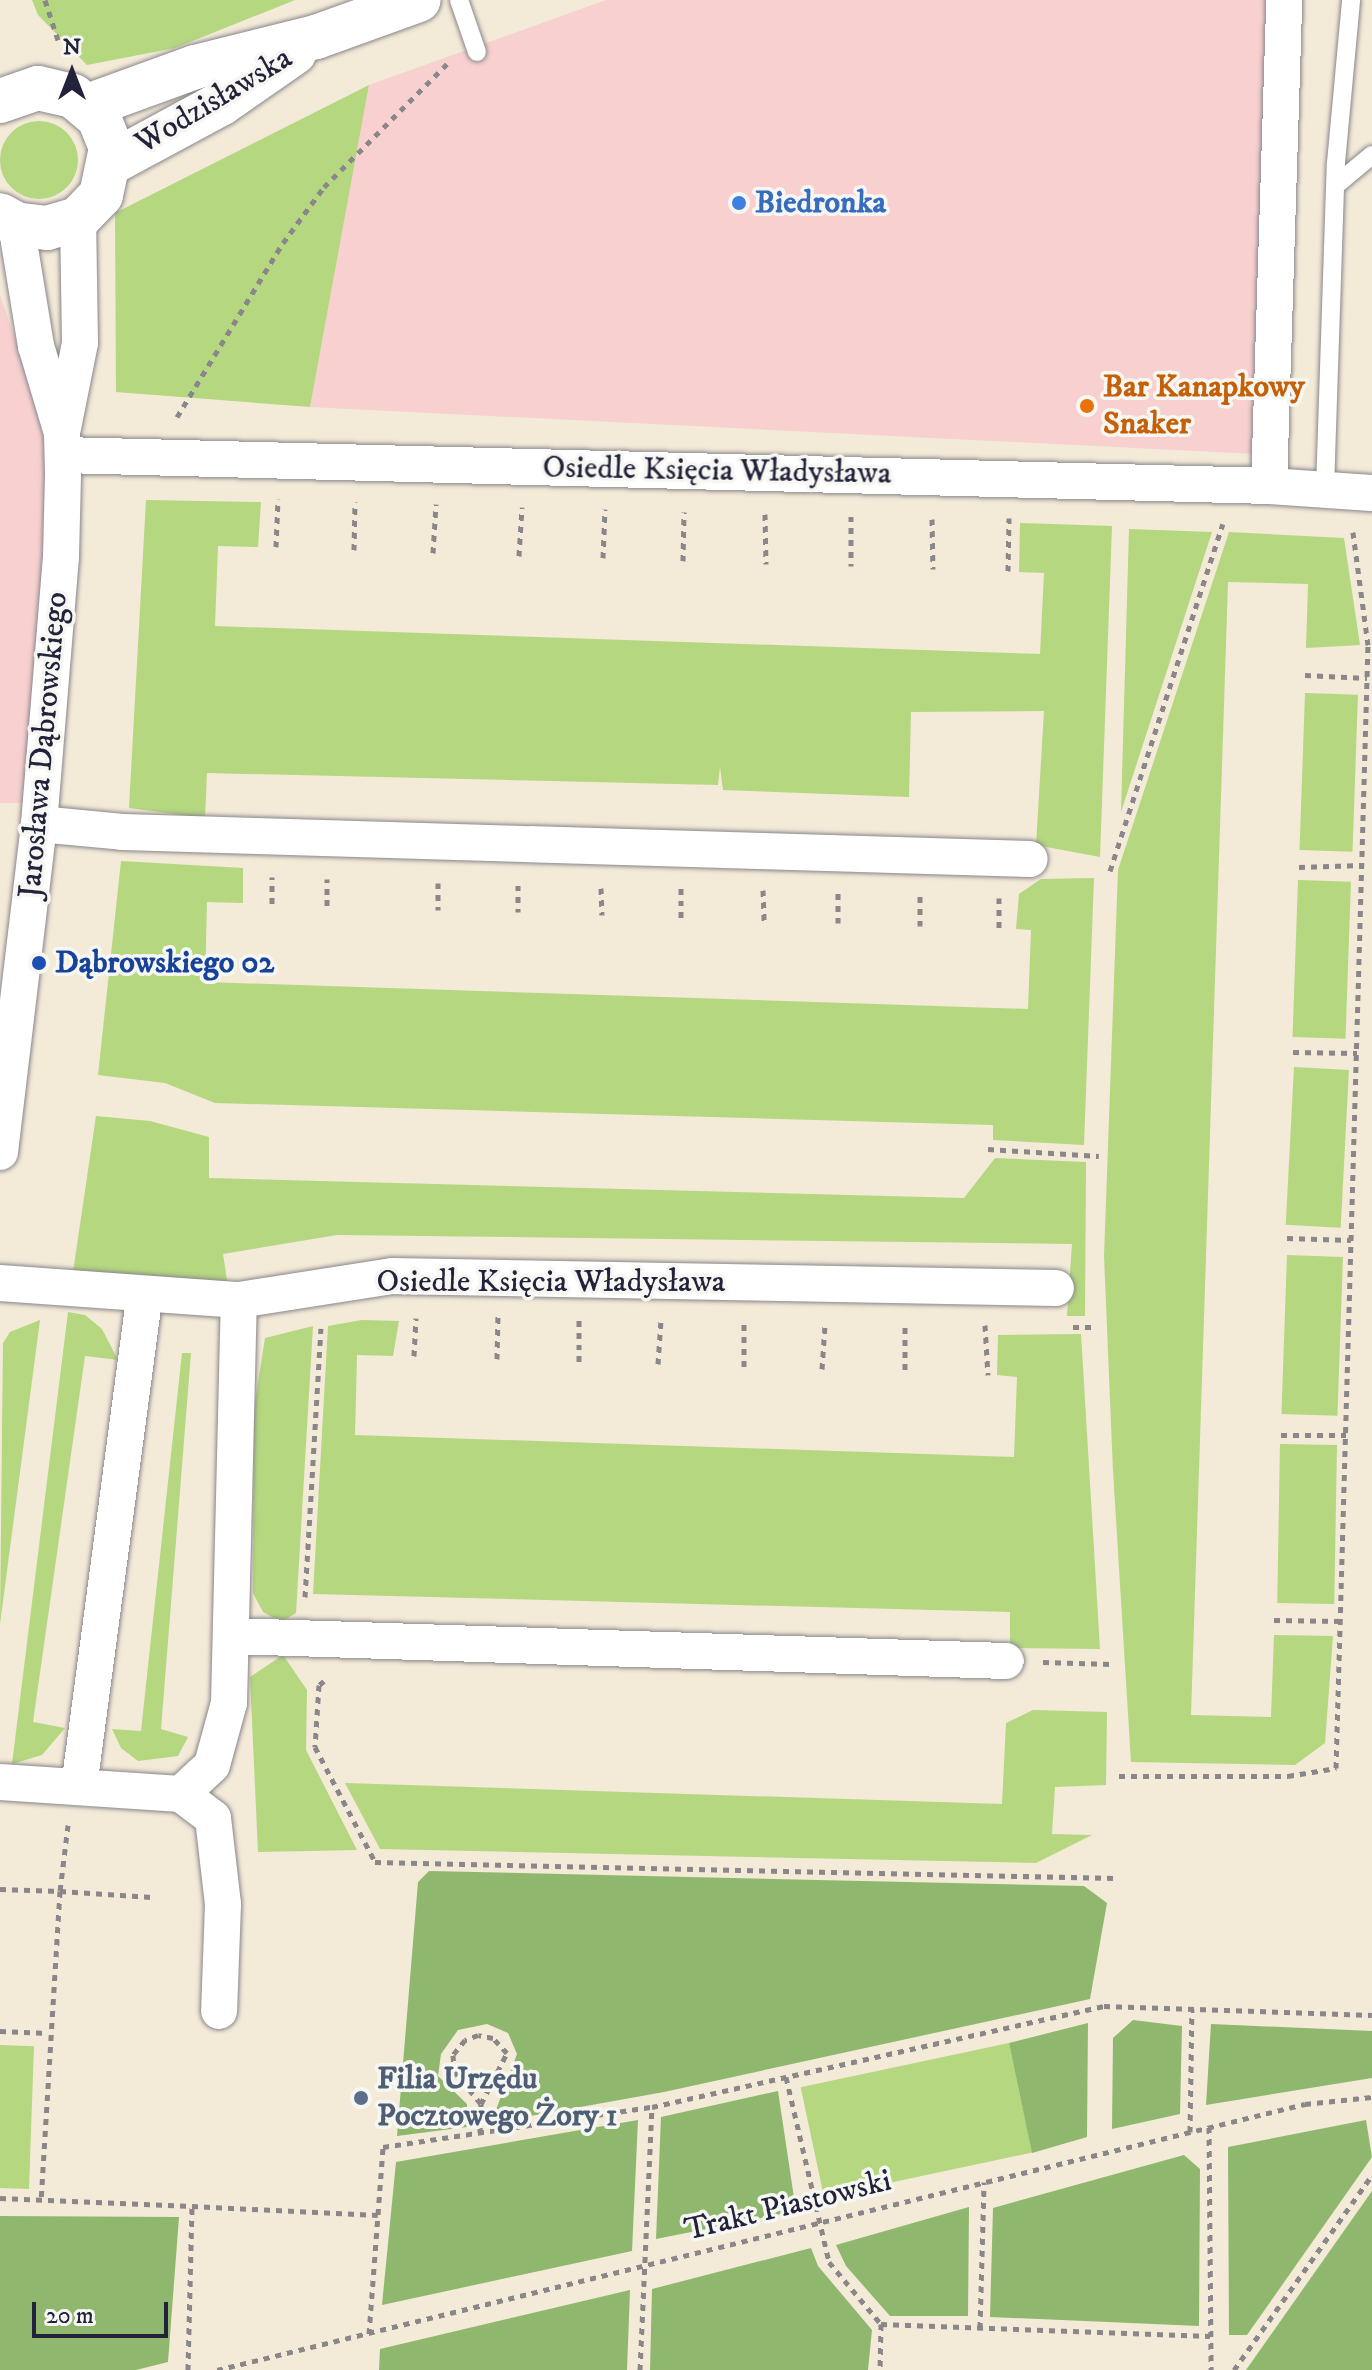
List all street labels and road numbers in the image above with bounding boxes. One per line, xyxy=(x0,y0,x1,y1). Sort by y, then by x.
street label: Wodzisławska xyxy=(129,39,299,163)
street label: Osiedle Księcia Władysława xyxy=(542,449,892,493)
street label: Jarosława Dąbrowskiego xyxy=(11,590,77,900)
street label: Osiedle Księcia Władysława xyxy=(377,1263,725,1301)
street label: Trakt Piastowski xyxy=(681,2162,895,2250)

